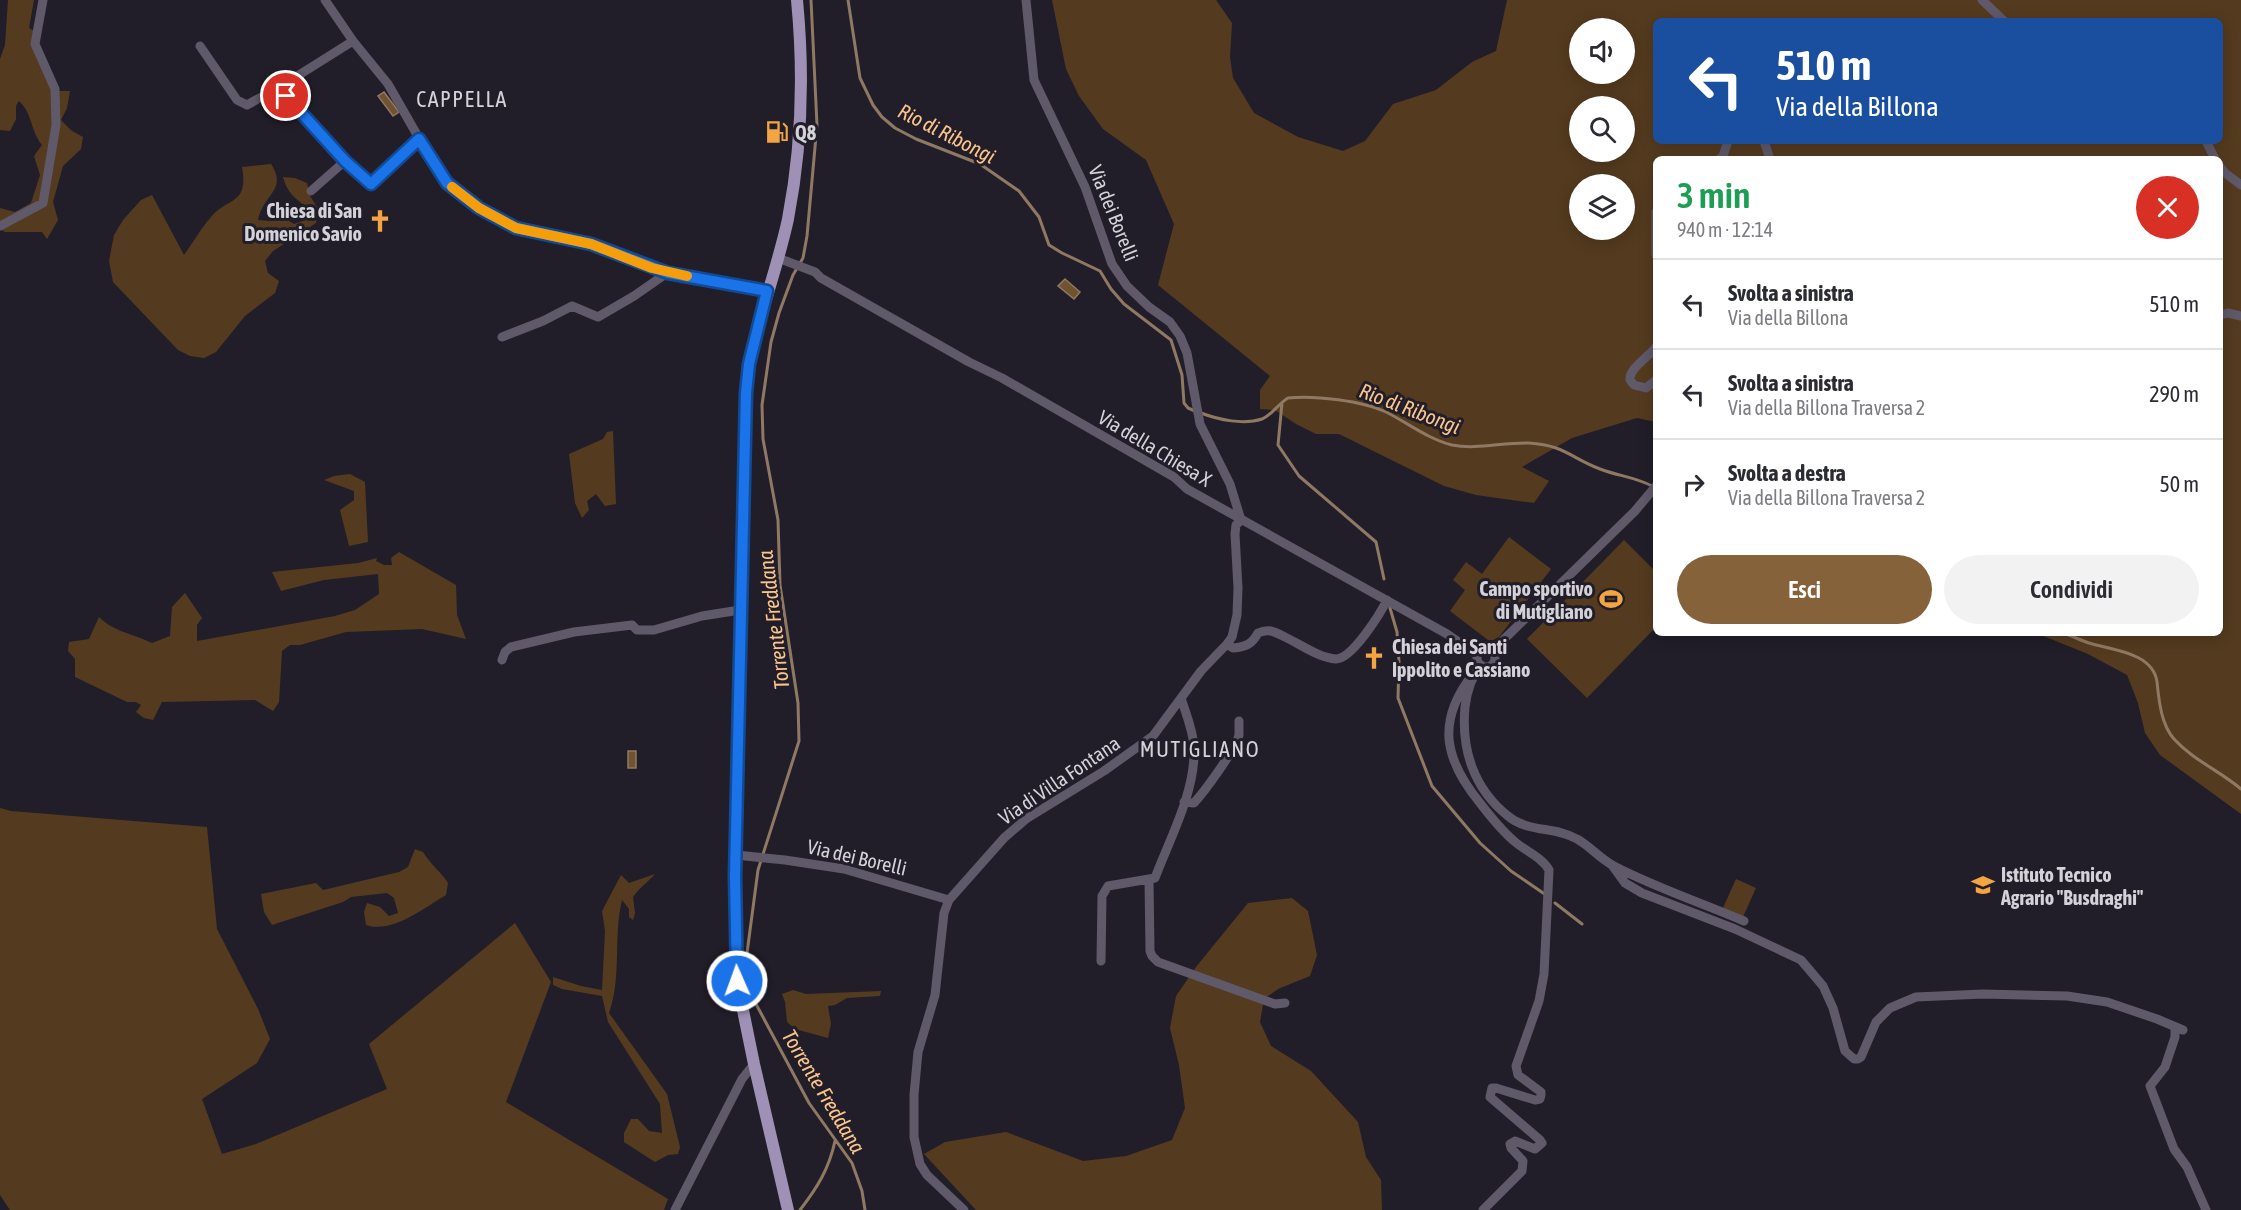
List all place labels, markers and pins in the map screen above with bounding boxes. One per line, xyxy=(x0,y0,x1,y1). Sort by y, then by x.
pin xyxy=(260,70,311,121)
fuel station icon: Q8 xyxy=(764,119,790,145)
place label: Q8 xyxy=(795,121,817,144)
place label: Chiesa di San Domenico Savio xyxy=(244,199,362,245)
church icon: Chiesa di San Domenico Savio xyxy=(367,208,393,234)
place label: Campo sportivo di Mutigliano xyxy=(1479,577,1593,623)
sports icon: Campo sportivo di Mutigliano xyxy=(1598,586,1624,612)
place label: Chiesa dei Santi Ippolito e Cassiano xyxy=(1392,635,1530,681)
church icon: Chiesa dei Santi Ippolito e Cassiano xyxy=(1361,645,1387,671)
place label: Istituto Tecnico Agrario "Busdraghi" xyxy=(2000,863,2144,909)
school or university icon: Istituto Tecnico Agrario "Busdraghi" xyxy=(1970,872,1996,898)

